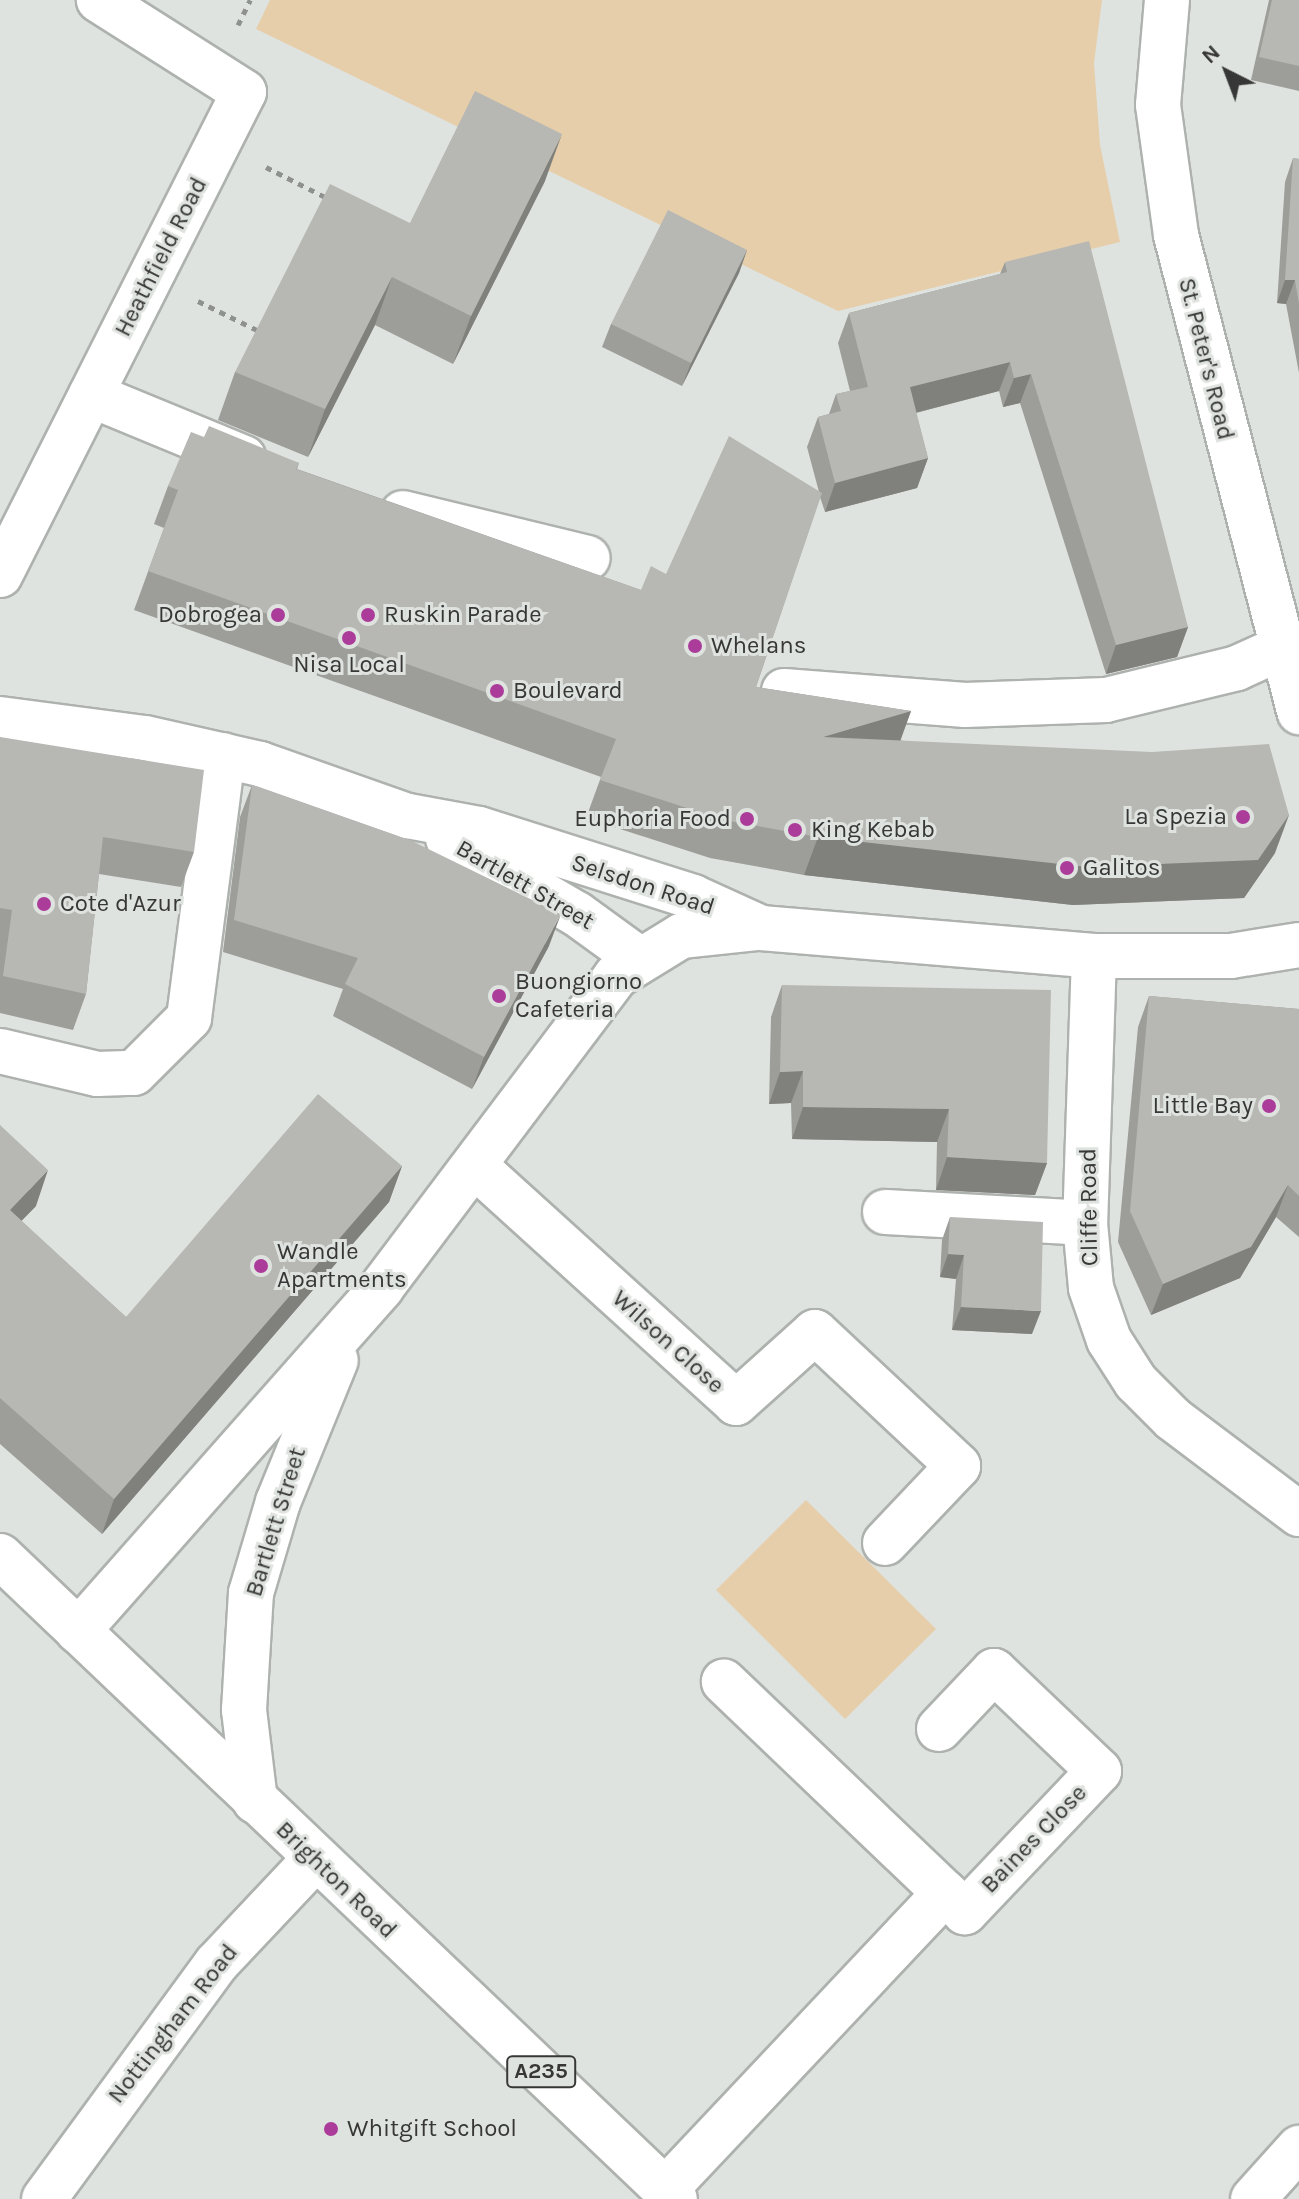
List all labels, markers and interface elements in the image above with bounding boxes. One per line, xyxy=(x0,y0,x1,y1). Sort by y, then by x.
north arrow xyxy=(1187,32,1267,112)
text: N xyxy=(1196,39,1226,69)
street label: Heathfield Road xyxy=(109,173,213,341)
street label: St. Peter's Road xyxy=(1172,275,1240,443)
place label: Dobrogea xyxy=(158,601,262,629)
place label: Ruskin Parade xyxy=(384,601,542,629)
marker: Dobrogea xyxy=(269,606,287,624)
marker: Ruskin Parade xyxy=(359,606,377,624)
marker: Nisa Local xyxy=(340,629,358,647)
place label: Whelans xyxy=(711,632,806,660)
marker: Whelans xyxy=(686,637,704,655)
place label: Nisa Local xyxy=(293,651,405,679)
place label: Boulevard xyxy=(513,677,623,705)
marker: Boulevard xyxy=(488,682,506,700)
place label: La Spezia xyxy=(1124,803,1227,831)
place label: Euphoria Food xyxy=(574,805,731,833)
marker: La Spezia xyxy=(1234,808,1252,826)
marker: Euphoria Food xyxy=(738,810,756,828)
place label: King Kebab xyxy=(811,816,935,844)
marker: King Kebab xyxy=(786,821,804,839)
street label: Bartlett Street xyxy=(451,834,599,936)
street label: Selsdon Road xyxy=(568,848,718,922)
place label: Galitos xyxy=(1083,854,1160,882)
marker: Galitos xyxy=(1058,859,1076,877)
place label: Cote d'Azur xyxy=(60,890,181,918)
marker: Cote d'Azur xyxy=(35,895,53,913)
place label: Buongiorno Cafeteria xyxy=(515,968,642,1024)
marker: Buongiorno Cafeteria xyxy=(490,987,508,1005)
place label: Little Bay xyxy=(1153,1092,1253,1120)
marker: Little Bay xyxy=(1260,1097,1278,1115)
street label: Cliffe Road xyxy=(1074,1148,1104,1266)
place label: Wandle Apartments xyxy=(277,1238,407,1294)
marker: Wandle Apartments xyxy=(252,1257,270,1275)
street label: Wilson Close xyxy=(606,1284,730,1400)
street label: Bartlett Street xyxy=(240,1444,312,1600)
street label: Baines Close xyxy=(975,1779,1093,1899)
street label: Brighton Road xyxy=(270,1815,402,1945)
street label: Nottingham Road xyxy=(102,1939,244,2109)
road number: A235 xyxy=(505,2054,577,2090)
place label: Whitgift School xyxy=(347,2115,517,2143)
marker: Whitgift School xyxy=(322,2120,340,2138)

